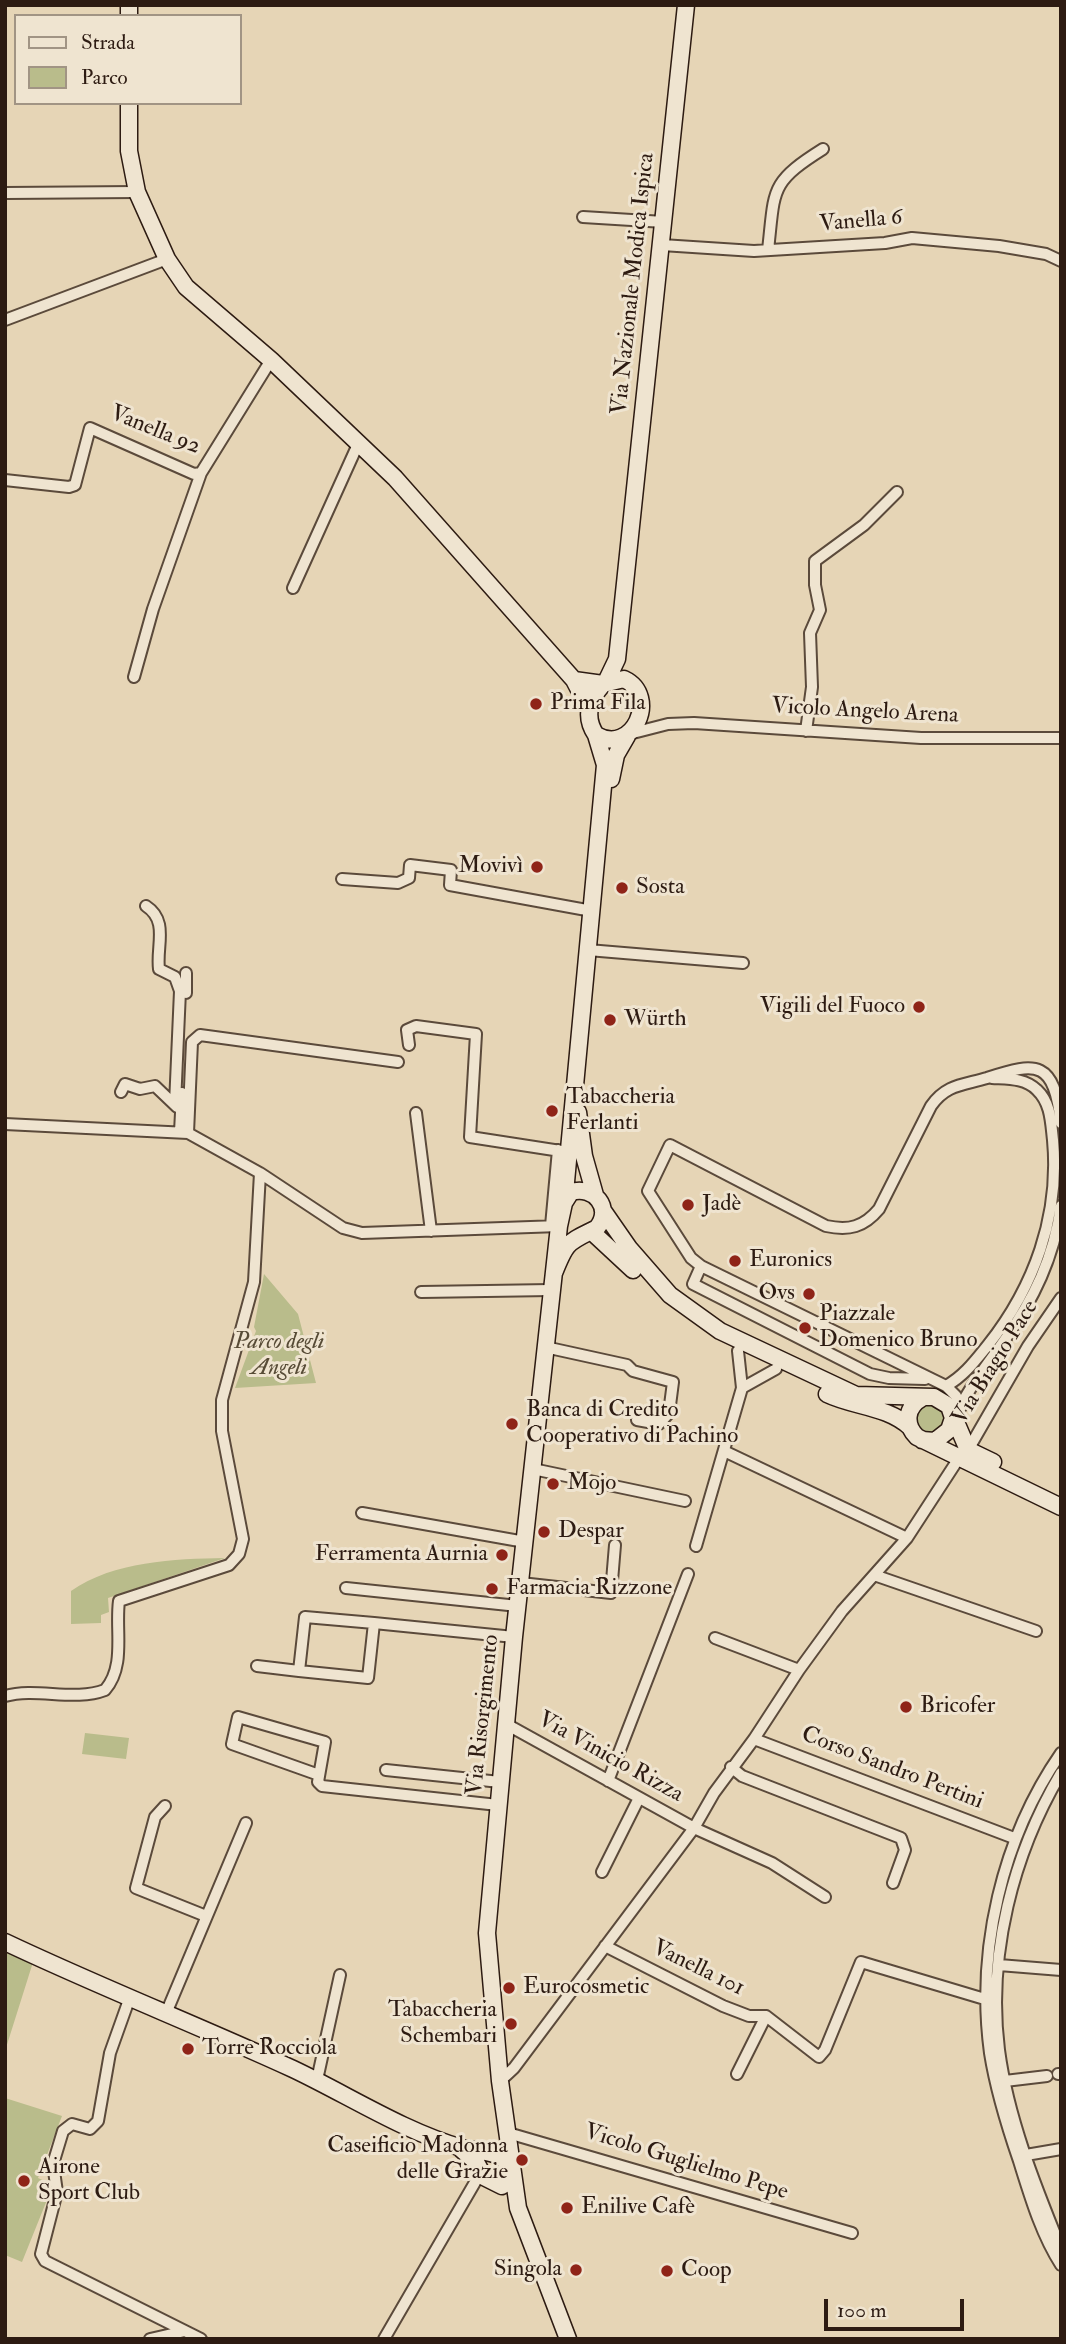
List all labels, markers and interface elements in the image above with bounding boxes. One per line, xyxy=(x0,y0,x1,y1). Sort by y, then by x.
legend xyxy=(14,14,242,105)
text: Strada xyxy=(81,29,135,56)
text: Parco xyxy=(81,64,128,91)
street label: Via Nazionale Modica Ispica xyxy=(607,152,661,416)
street label: Vanella 6 xyxy=(818,205,904,239)
street label: Vanella 92 xyxy=(106,400,204,462)
place label: Prima Fila xyxy=(550,690,646,718)
street label: Vicolo Angelo Arena xyxy=(771,693,959,731)
marker: Prima Fila xyxy=(528,696,544,712)
place label: Movivì xyxy=(458,853,523,881)
marker: Movivì xyxy=(529,859,545,875)
place label: Sosta xyxy=(636,874,685,902)
marker: Sosta xyxy=(614,880,630,896)
place label: Vigili del Fuoco xyxy=(760,993,905,1021)
marker: Vigili del Fuoco xyxy=(911,999,927,1015)
place label: Würth xyxy=(624,1006,686,1034)
marker: Würth xyxy=(602,1012,618,1028)
place label: Tabaccheria Ferlanti xyxy=(566,1084,675,1138)
marker: Tabaccheria Ferlanti xyxy=(544,1103,560,1119)
place label: Jadè xyxy=(702,1191,741,1219)
marker: Jadè xyxy=(680,1197,696,1213)
place label: Euronics xyxy=(749,1247,832,1275)
marker: Euronics xyxy=(727,1253,743,1269)
place label: Ovs xyxy=(758,1280,795,1308)
marker: Ovs xyxy=(801,1286,817,1302)
street label: Via Biagio Pace xyxy=(947,1296,1045,1430)
place label: Piazzale Domenico Bruno xyxy=(819,1301,977,1355)
marker: Piazzale Domenico Bruno xyxy=(797,1320,813,1336)
park label: Parco degli Angeli xyxy=(234,1329,324,1383)
place label: Banca di Credito Cooperativo di Pachino xyxy=(526,1397,738,1451)
marker: Banca di Credito Cooperativo di Pachino xyxy=(504,1416,520,1432)
place label: Mojo xyxy=(567,1470,616,1498)
marker: Mojo xyxy=(545,1476,561,1492)
place label: Despar xyxy=(558,1518,624,1546)
marker: Despar xyxy=(536,1524,552,1540)
place label: Ferramenta Aurnia xyxy=(315,1541,488,1569)
marker: Ferramenta Aurnia xyxy=(494,1547,510,1563)
place label: Farmacia Rizzone xyxy=(506,1575,672,1603)
marker: Farmacia Rizzone xyxy=(484,1581,500,1597)
street label: Via Risorgimento xyxy=(462,1633,506,1797)
place label: Bricofer xyxy=(920,1693,995,1721)
marker: Bricofer xyxy=(898,1699,914,1715)
street label: Via Vinicio Rizza xyxy=(532,1707,688,1809)
street label: Corso Sandro Pertini xyxy=(797,1722,987,1816)
street label: Vanella 101 xyxy=(647,1935,749,2003)
place label: Eurocosmetic xyxy=(523,1974,649,2002)
marker: Eurocosmetic xyxy=(501,1980,517,1996)
place label: Tabaccheria Schembari xyxy=(388,1997,497,2051)
marker: Tabaccheria Schembari xyxy=(503,2016,519,2032)
place label: Torre Rocciola xyxy=(202,2035,337,2063)
marker: Torre Rocciola xyxy=(180,2041,196,2057)
street label: Vicolo Guglielmo Pepe xyxy=(581,2119,791,2207)
place label: Caseificio Madonna delle Grazie xyxy=(327,2133,508,2187)
marker: Caseificio Madonna delle Grazie xyxy=(514,2152,530,2168)
place label: Airone Sport Club xyxy=(38,2154,140,2208)
marker: Airone Sport Club xyxy=(16,2173,32,2189)
place label: Enilive Cafè xyxy=(581,2194,695,2222)
marker: Enilive Cafè xyxy=(559,2200,575,2216)
place label: Singola xyxy=(494,2256,562,2284)
place label: Coop xyxy=(681,2257,732,2285)
marker: Singola xyxy=(568,2262,584,2278)
marker: Coop xyxy=(659,2263,675,2279)
scale bar xyxy=(828,2284,968,2328)
text: 100 m xyxy=(837,2297,887,2324)

